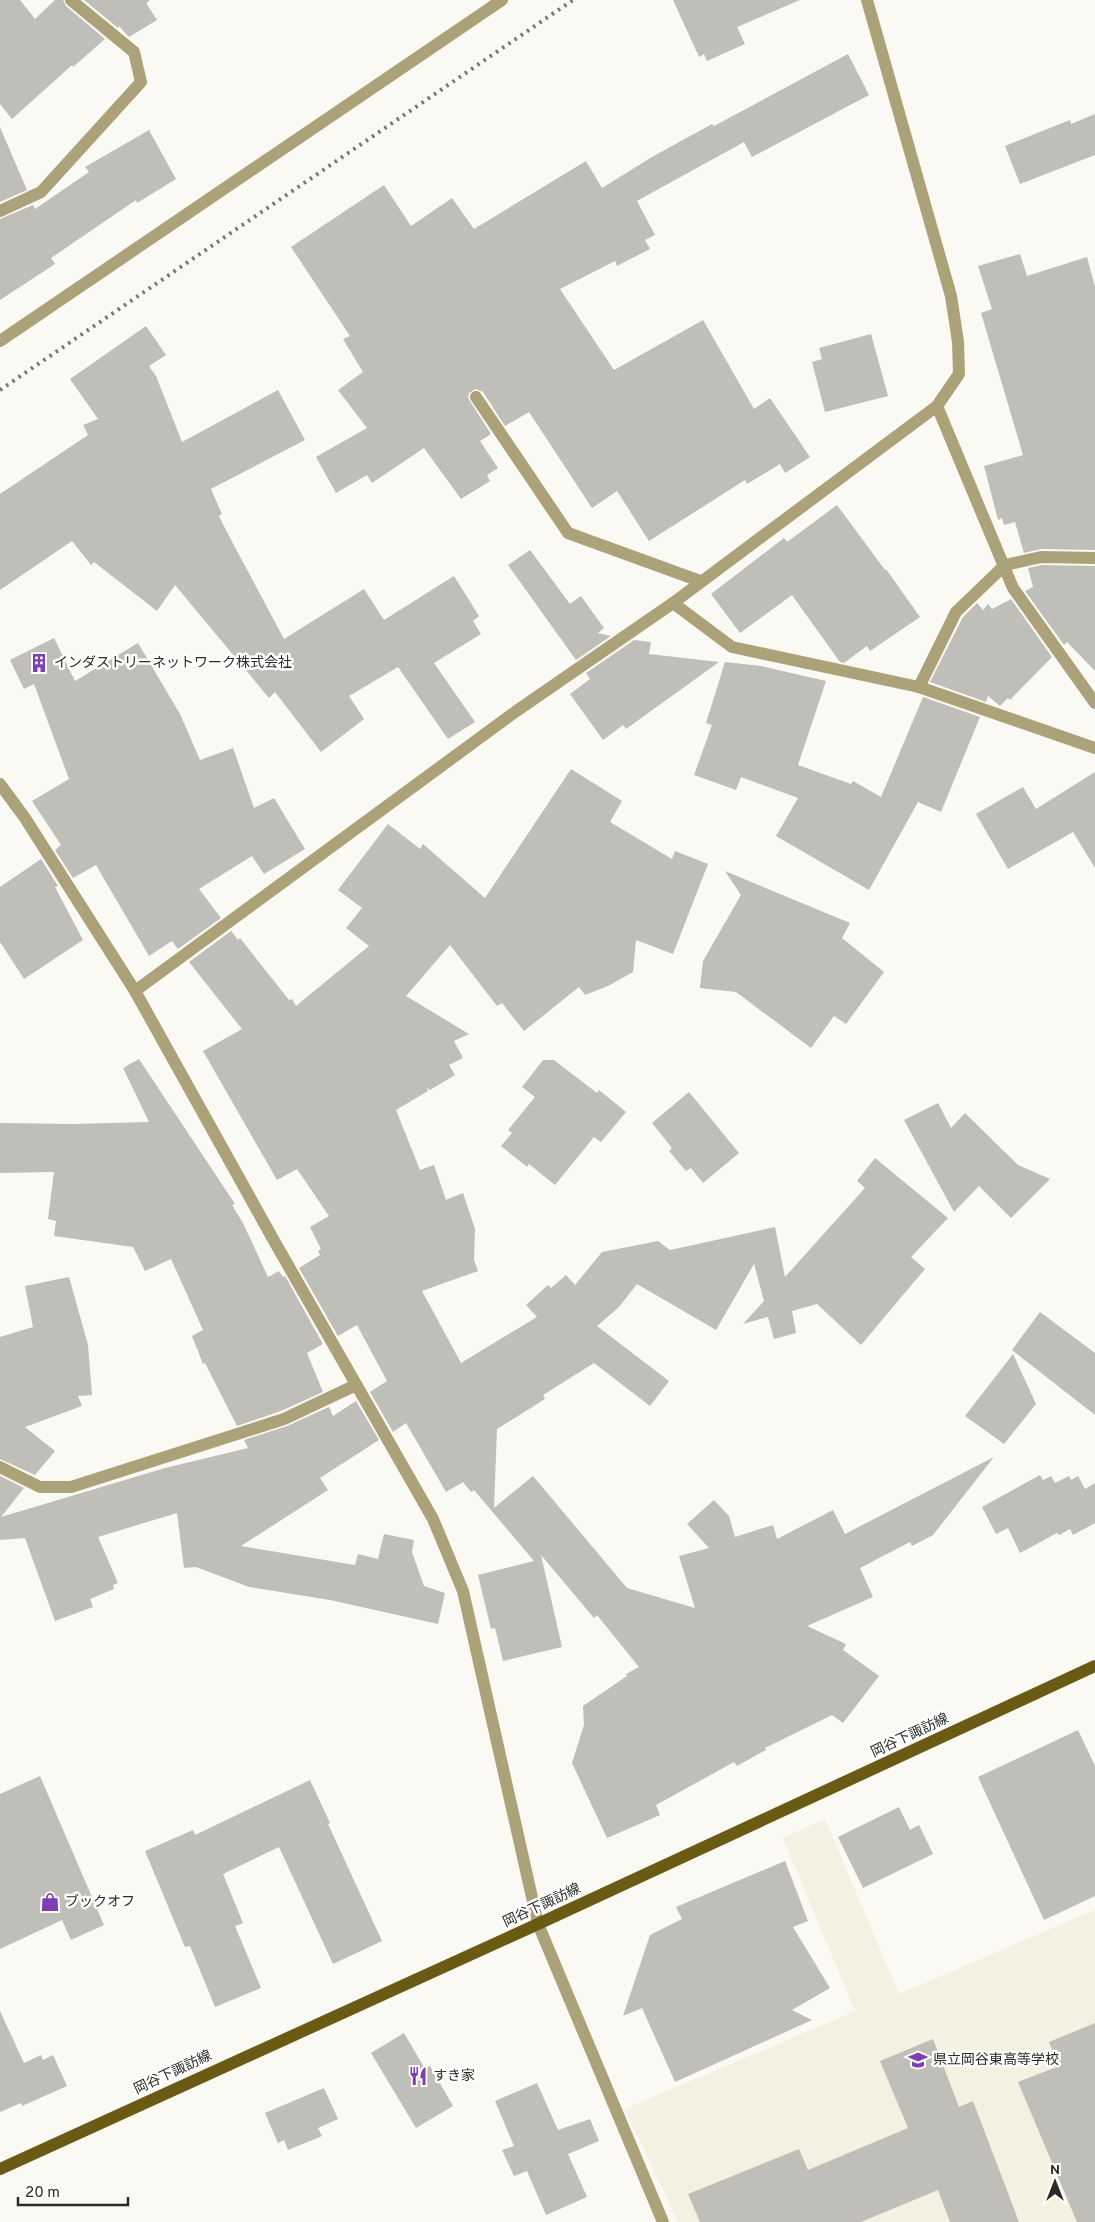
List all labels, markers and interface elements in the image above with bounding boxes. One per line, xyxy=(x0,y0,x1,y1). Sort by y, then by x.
building icon: インダストリーネットワーク株式会社 xyxy=(28,652,50,674)
place label: インダストリーネットワーク株式会社 xyxy=(54,655,292,672)
street label: 岡谷下諏訪線 xyxy=(868,1711,952,1761)
street label: 岡谷下諏訪線 xyxy=(500,1881,584,1931)
shop icon: ブックオフ xyxy=(39,1891,61,1913)
place label: ブックオフ xyxy=(65,1893,135,1911)
street label: 岡谷下諏訪線 xyxy=(131,2048,215,2098)
school or university icon: 県立岡谷東高等学校 xyxy=(907,2049,929,2071)
place label: 県立岡谷東高等学校 xyxy=(933,2051,1059,2069)
restaurant icon: すき家 xyxy=(407,2065,429,2087)
place label: すき家 xyxy=(433,2068,475,2085)
north arrow xyxy=(1030,2157,1080,2207)
text: N xyxy=(1050,2162,1060,2179)
scale bar xyxy=(18,2174,128,2206)
text: 20 m xyxy=(25,2184,60,2203)

